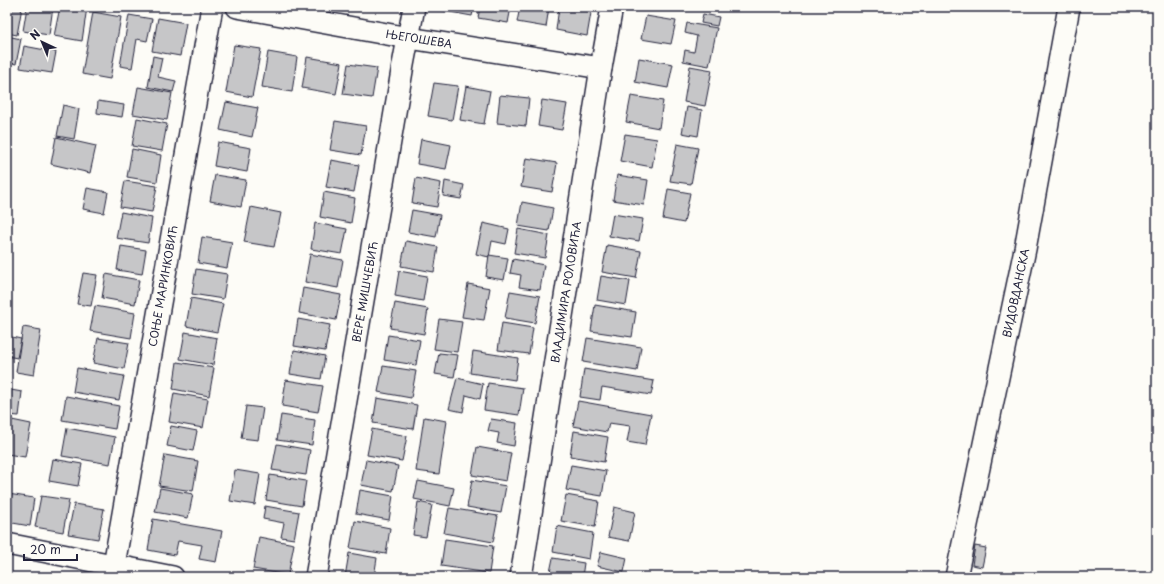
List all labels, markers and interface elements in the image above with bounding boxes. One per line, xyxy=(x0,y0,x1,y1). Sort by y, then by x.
north arrow xyxy=(22,22,62,62)
text: N xyxy=(26,25,44,44)
street label: ЊЕГОШЕВА xyxy=(385,25,453,52)
street label: ВЛАДИМИРА РОЛОВИЋА xyxy=(546,219,585,364)
street label: СОЊЕ МАРИНКОВИЋ xyxy=(143,224,182,348)
street label: ВЕРЕ МИШЧЕВИЋ xyxy=(347,240,382,344)
street label: ВИДОВДАНСКА xyxy=(998,246,1033,339)
scale bar xyxy=(24,536,77,562)
text: 20 m xyxy=(30,540,61,558)

